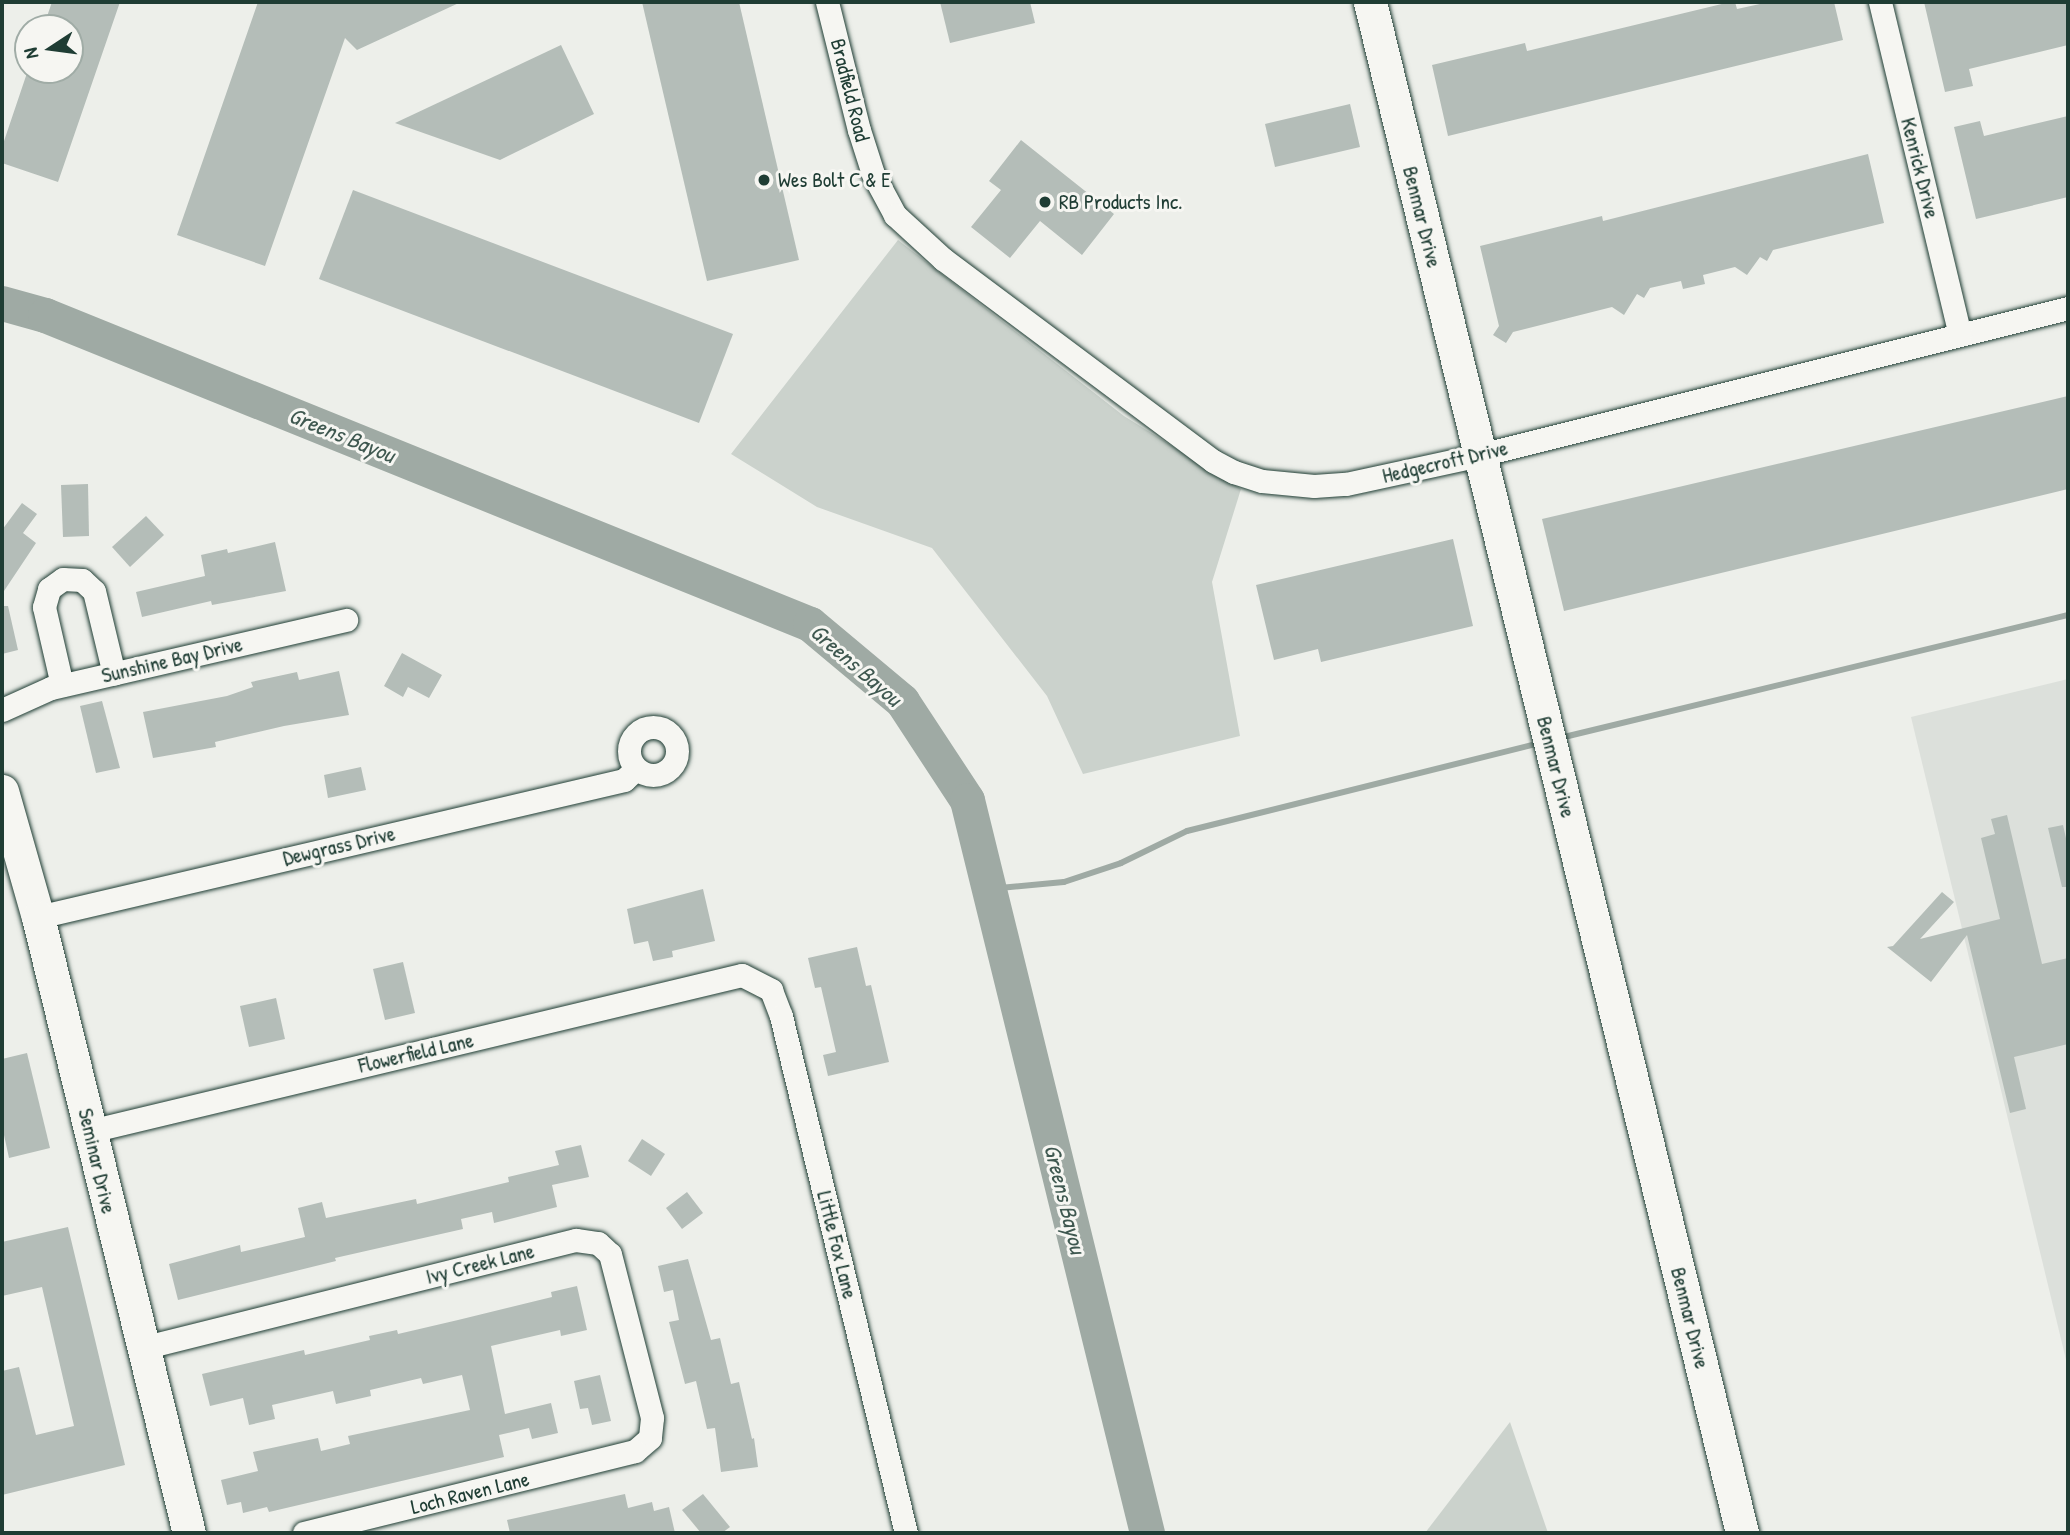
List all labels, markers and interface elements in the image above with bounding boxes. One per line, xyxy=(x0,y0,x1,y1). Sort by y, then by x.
north arrow xyxy=(14,14,84,84)
street label: Bradfield Road xyxy=(825,36,875,144)
text: N xyxy=(17,45,44,61)
street label: Kenrick Drive xyxy=(1895,115,1945,221)
street label: Benmar Drive xyxy=(1397,164,1447,270)
place label: Wes Bolt C & E xyxy=(778,167,891,193)
marker: Wes Bolt C & E xyxy=(756,172,772,188)
place label: RB Products Inc. xyxy=(1059,189,1183,215)
marker: RB Products Inc. xyxy=(1037,194,1053,210)
water label: Greens Bayou xyxy=(285,401,399,469)
street label: Hedgecroft Drive xyxy=(1380,435,1510,489)
water label: Greens Bayou xyxy=(805,618,907,712)
street label: Sunshine Bay Drive xyxy=(99,632,245,688)
street label: Benmar Drive xyxy=(1531,714,1581,820)
street label: Dewgrass Drive xyxy=(281,821,397,871)
street label: Flowerfield Lane xyxy=(356,1028,476,1078)
street label: Seminar Drive xyxy=(73,1106,121,1216)
water label: Greens Bayou xyxy=(1038,1142,1092,1256)
street label: Little Fox Lane xyxy=(811,1188,863,1302)
street label: Ivy Creek Lane xyxy=(423,1238,537,1290)
street label: Benmar Drive xyxy=(1665,1265,1715,1371)
street label: Loch Raven Lane xyxy=(408,1466,532,1520)

